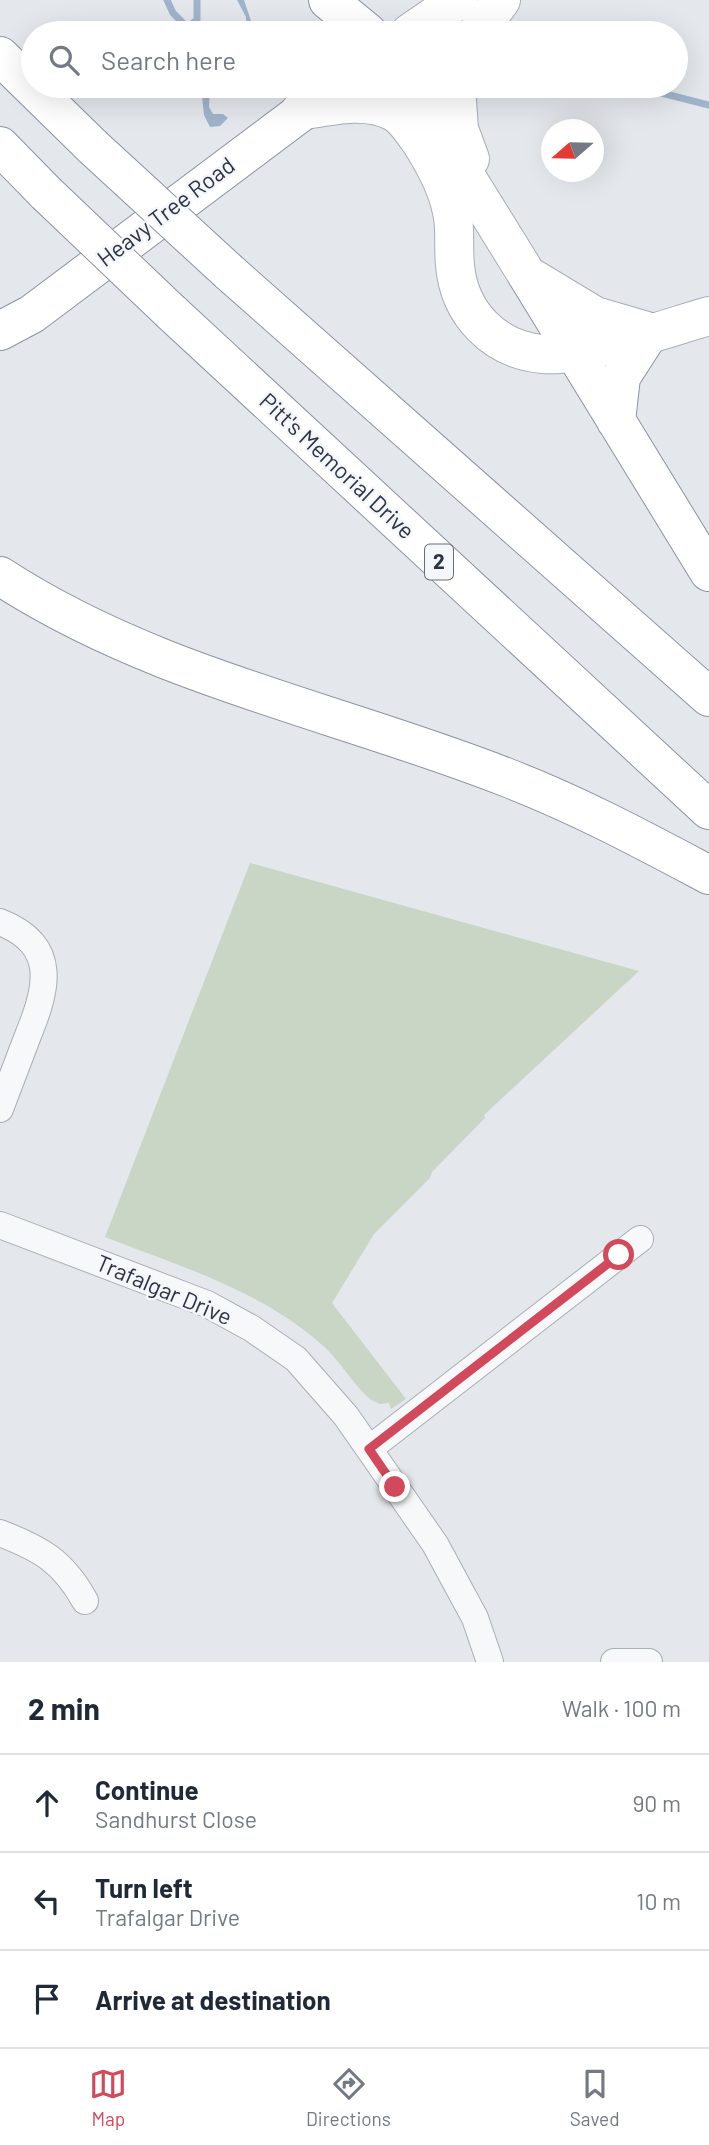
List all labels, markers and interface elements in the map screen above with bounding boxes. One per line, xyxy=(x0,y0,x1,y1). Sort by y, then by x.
search box xyxy=(21,21,688,98)
icon: search xyxy=(45,41,83,79)
text: Search here xyxy=(101,44,236,75)
north arrow xyxy=(541,119,604,182)
street label: Heavy Tree Road xyxy=(91,150,240,272)
street label: Pitt's Memorial Drive xyxy=(254,386,421,544)
road number: 2 xyxy=(425,544,453,580)
route start xyxy=(603,1239,634,1270)
street label: Trafalgar Drive xyxy=(92,1248,237,1330)
route end xyxy=(379,1471,410,1502)
text: 2 min xyxy=(28,1690,100,1726)
text: Walk · 100 m xyxy=(562,1694,681,1722)
text: Continue xyxy=(95,1774,199,1805)
icon: ahead xyxy=(28,1784,66,1822)
text: 90 m xyxy=(632,1789,681,1817)
text: Sandhurst Close xyxy=(95,1805,257,1833)
text: Turn left xyxy=(95,1872,193,1903)
icon: left xyxy=(28,1882,66,1920)
text: 10 m xyxy=(636,1887,681,1915)
text: Trafalgar Drive xyxy=(95,1903,240,1931)
icon: arrive xyxy=(28,1980,66,2018)
text: Arrive at destination xyxy=(95,1984,331,2015)
tab: Map xyxy=(89,2065,127,2130)
tab: Directions xyxy=(306,2065,391,2130)
tab: Saved xyxy=(570,2065,620,2130)

